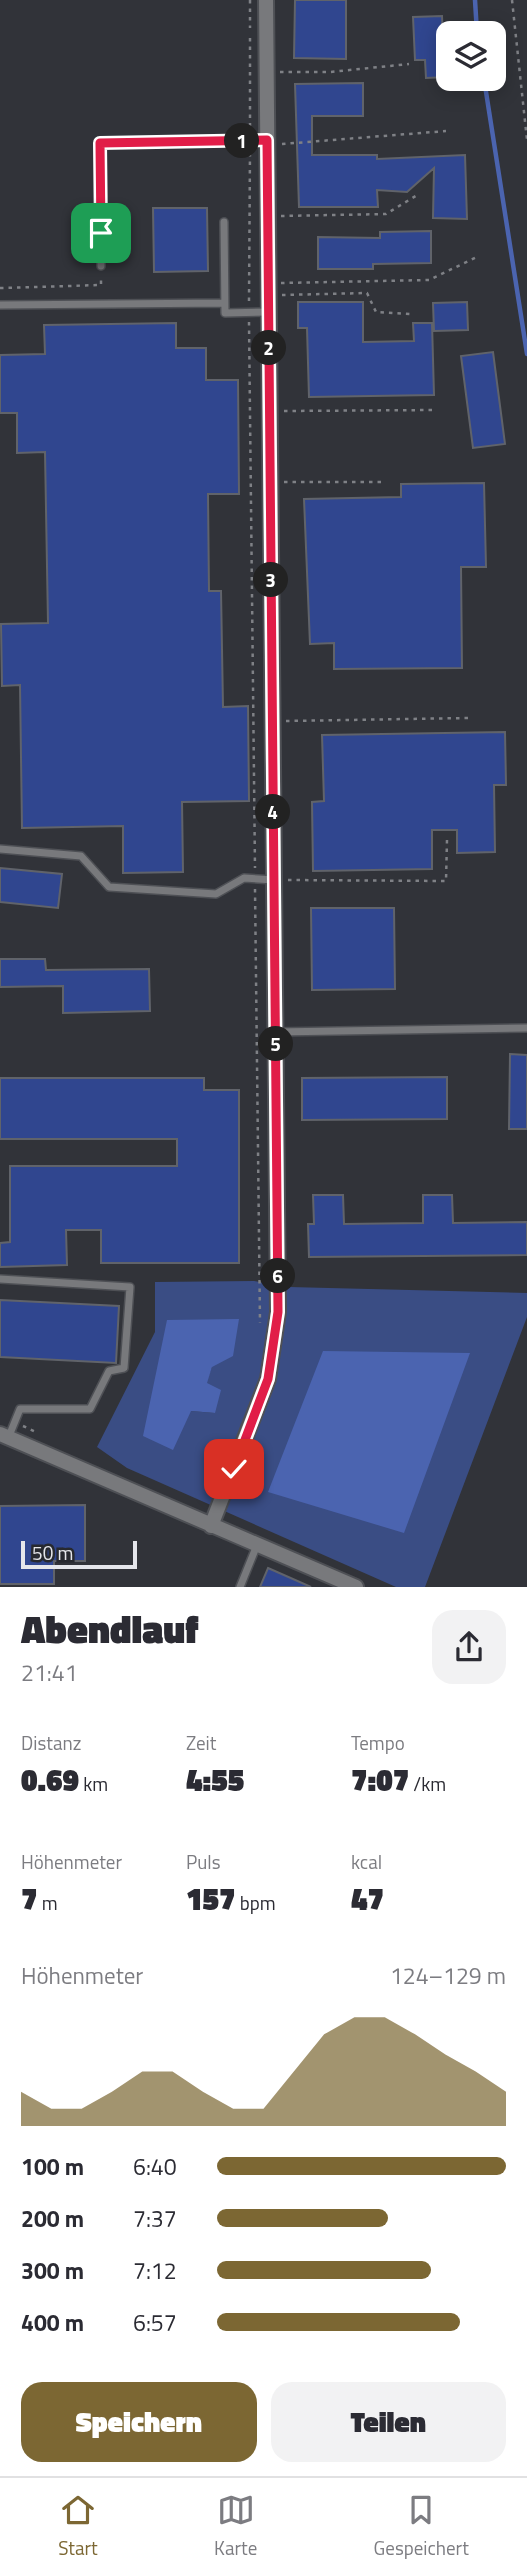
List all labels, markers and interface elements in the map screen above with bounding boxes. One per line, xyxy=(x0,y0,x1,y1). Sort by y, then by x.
map controls xyxy=(436,21,506,91)
button: layers xyxy=(436,21,506,91)
pin: 1 xyxy=(224,124,260,158)
text: 1 xyxy=(236,126,247,155)
pin xyxy=(71,203,131,263)
icon: arrive xyxy=(82,214,120,252)
pin: 2 xyxy=(252,330,286,366)
text: 2 xyxy=(263,333,274,362)
pin: 3 xyxy=(254,562,288,598)
text: 3 xyxy=(265,565,276,594)
pin: 4 xyxy=(256,794,290,830)
text: 4 xyxy=(267,797,278,826)
pin: 5 xyxy=(258,1026,294,1062)
text: 5 xyxy=(270,1029,281,1058)
pin: 6 xyxy=(260,1258,296,1294)
text: 6 xyxy=(272,1261,283,1290)
pin xyxy=(204,1439,264,1499)
icon: check xyxy=(215,1450,253,1488)
scale bar xyxy=(21,1538,136,1570)
text: 50 m xyxy=(32,1538,73,1567)
text: Abendlauf xyxy=(21,1600,199,1658)
button: share xyxy=(432,1610,506,1684)
text: 21:41 xyxy=(21,1655,78,1690)
text: Distanz xyxy=(21,1728,81,1757)
text: Zeit xyxy=(186,1728,216,1757)
text: Tempo xyxy=(351,1728,405,1757)
text: 0.69 xyxy=(21,1757,79,1803)
text: 4:55 xyxy=(186,1757,244,1803)
text: 7:07 xyxy=(351,1757,409,1803)
text: km xyxy=(79,1769,108,1798)
text: /km xyxy=(409,1769,446,1798)
text: Höhenmeter xyxy=(21,1847,122,1876)
text: Puls xyxy=(186,1847,221,1876)
text: kcal xyxy=(351,1847,382,1876)
text: 7 xyxy=(21,1876,38,1922)
text: 157 xyxy=(186,1876,236,1922)
text: 47 xyxy=(351,1876,384,1922)
text: m xyxy=(38,1888,58,1917)
text: bpm xyxy=(236,1888,276,1917)
text: Höhenmeter xyxy=(21,1958,143,1993)
text: 124–129 m xyxy=(390,1958,506,1993)
text: 100 m xyxy=(21,2149,84,2184)
text: 6:40 xyxy=(133,2149,177,2184)
text: 200 m xyxy=(21,2201,84,2236)
text: 7:37 xyxy=(133,2201,177,2236)
text: 300 m xyxy=(21,2253,84,2288)
text: 7:12 xyxy=(133,2253,177,2288)
text: 400 m xyxy=(21,2305,84,2340)
text: 6:57 xyxy=(133,2305,177,2340)
button: Speichern xyxy=(21,2382,257,2462)
button: Teilen xyxy=(271,2382,506,2462)
tab: Start xyxy=(58,2491,98,2562)
tab: Karte xyxy=(214,2491,257,2562)
tab: Gespeichert xyxy=(374,2491,469,2562)

